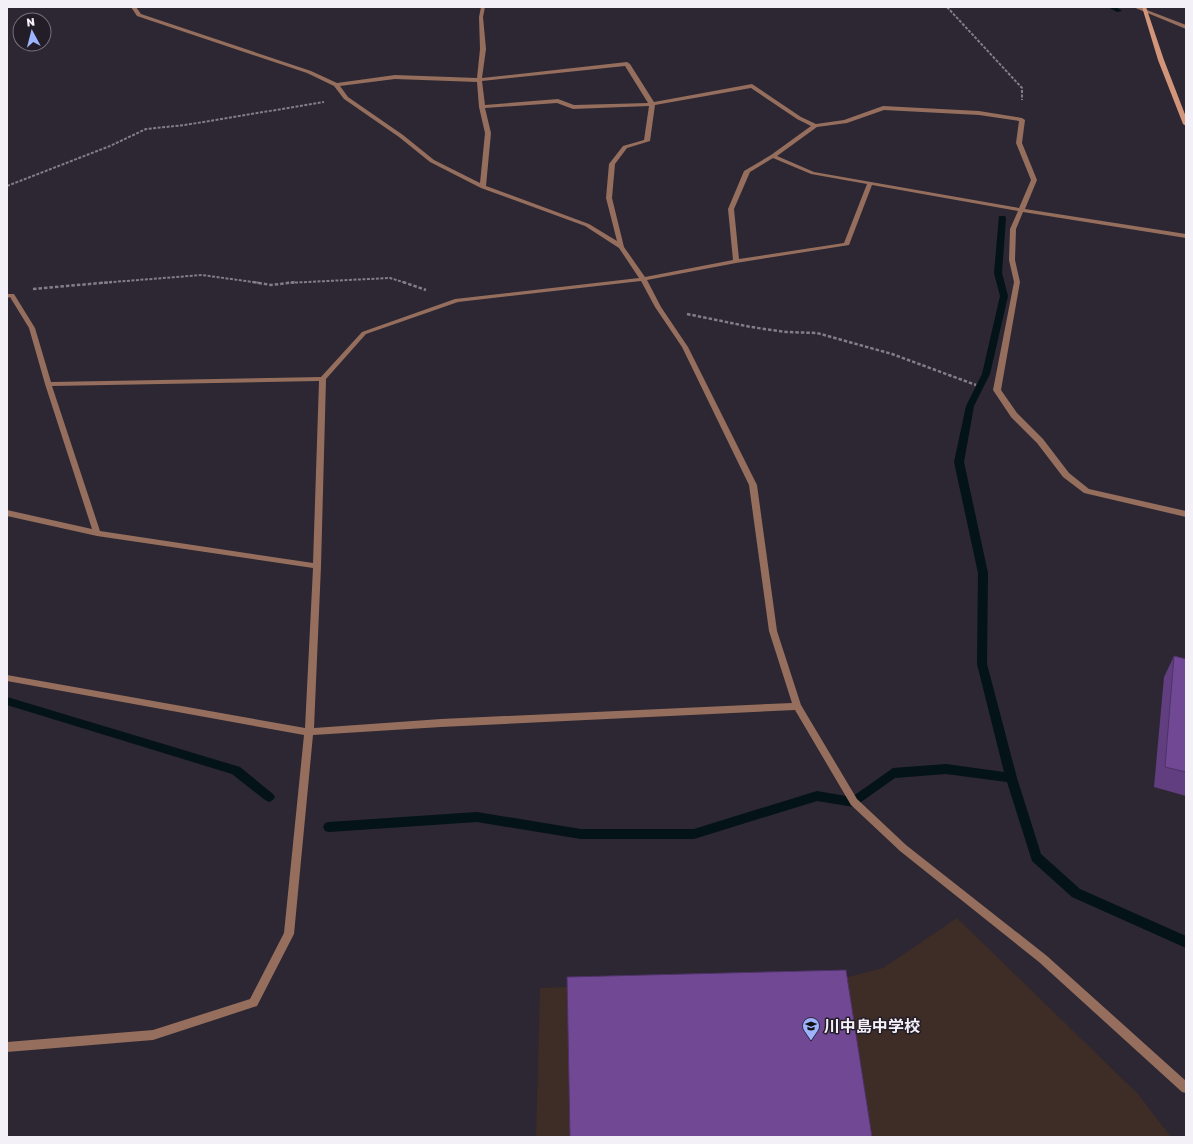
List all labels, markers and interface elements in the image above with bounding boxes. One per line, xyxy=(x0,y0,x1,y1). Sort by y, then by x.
north arrow xyxy=(12,12,52,52)
text: N xyxy=(26,15,36,29)
school or university icon: 川中島中学校 xyxy=(801,1016,821,1041)
place label: 川中島中学校 xyxy=(824,1016,920,1036)

